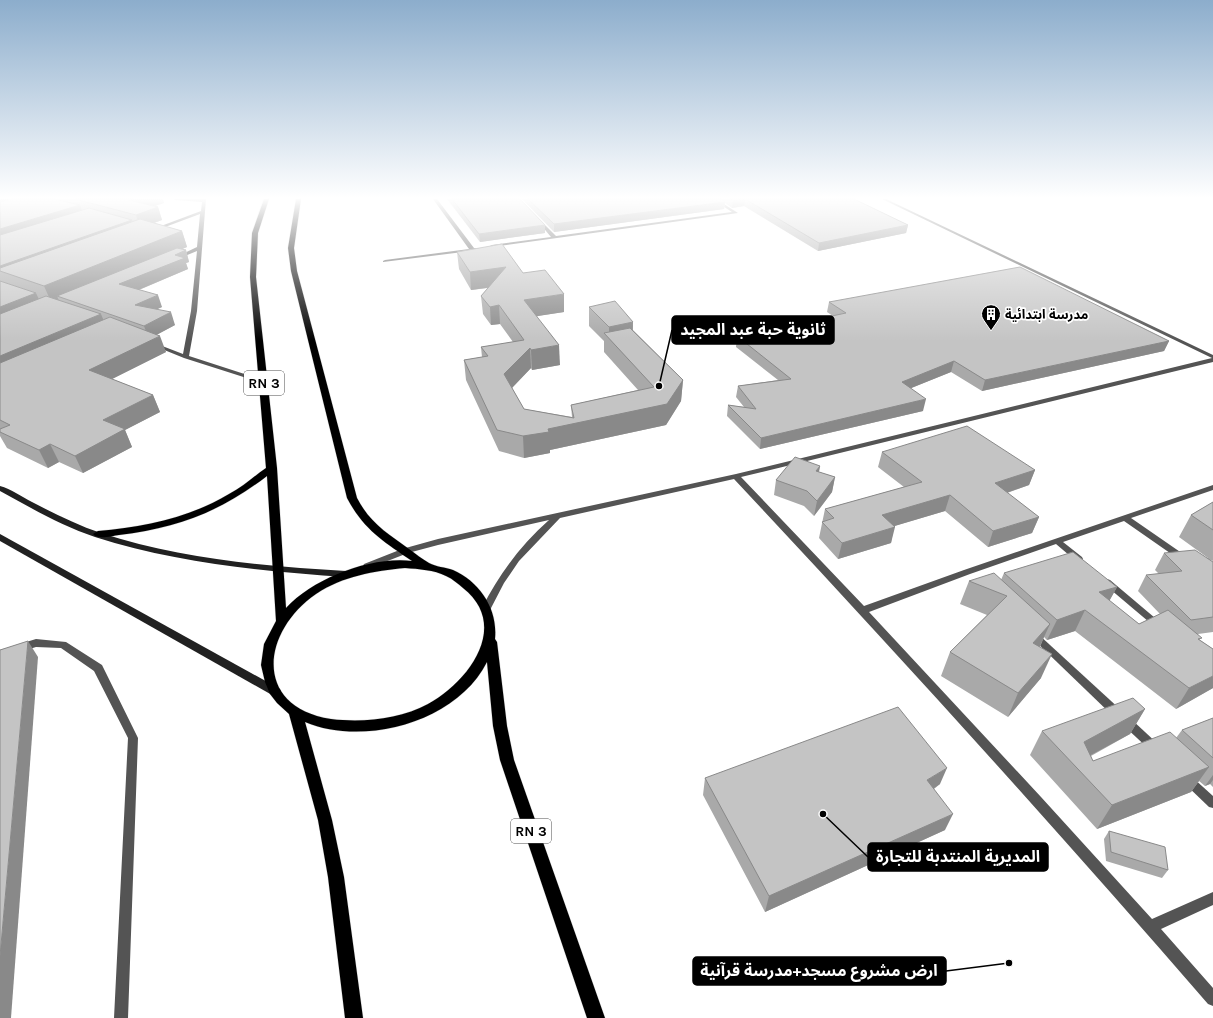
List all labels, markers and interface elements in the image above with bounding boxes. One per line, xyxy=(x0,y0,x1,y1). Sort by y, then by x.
building icon: مدرسة ابتدائية xyxy=(980,303,1002,331)
place label: مدرسة ابتدائية xyxy=(1005,307,1088,322)
callout: ثانوية حبة عبد المجيد xyxy=(672,316,834,344)
text: ثانوية حبة عبد المجيد xyxy=(680,320,826,339)
road number: RN 3 xyxy=(244,371,284,395)
road number: RN 3 xyxy=(511,819,551,843)
callout: المديرية المنتدبة للتجارة xyxy=(868,843,1048,871)
text: المديرية المنتدبة للتجارة xyxy=(876,847,1040,866)
callout: ارض مشروع مسجد+مدرسة قرآنية xyxy=(693,957,946,985)
text: ارض مشروع مسجد+مدرسة قرآنية xyxy=(700,961,938,982)

